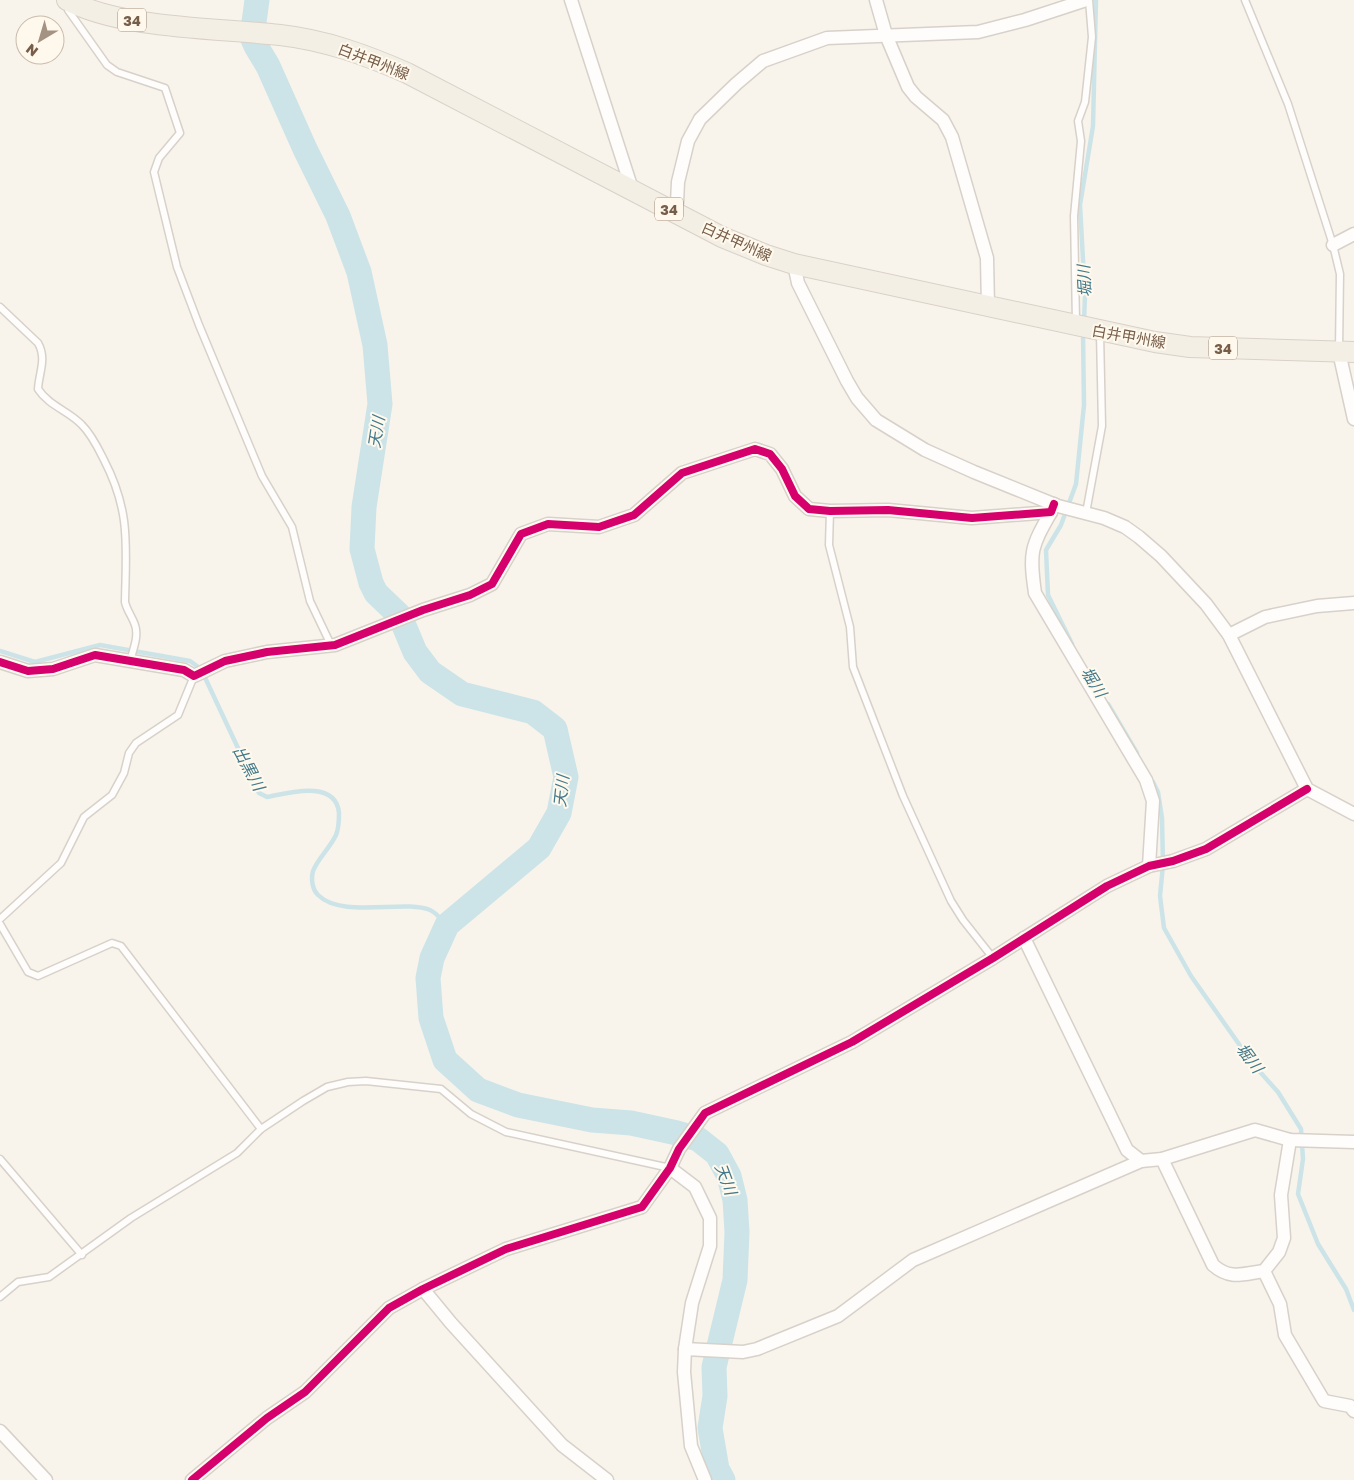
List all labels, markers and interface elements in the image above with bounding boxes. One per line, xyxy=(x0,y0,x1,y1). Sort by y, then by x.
road number: 34 xyxy=(118,8,146,32)
north arrow xyxy=(15,15,65,65)
street label: 白井甲州線 xyxy=(336,39,412,83)
text: N xyxy=(22,41,41,61)
road number: 34 xyxy=(655,198,683,220)
street label: 白井甲州線 xyxy=(699,218,775,264)
water label: 堀川 xyxy=(1073,263,1095,298)
street label: 白井甲州線 xyxy=(1090,321,1168,351)
road number: 34 xyxy=(1209,336,1237,359)
water label: 天川 xyxy=(364,413,389,449)
water label: 堀川 xyxy=(1077,663,1112,703)
water label: 出黒川 xyxy=(229,742,270,796)
water label: 天川 xyxy=(549,772,573,808)
water label: 堀川 xyxy=(1232,1039,1269,1078)
water label: 天川 xyxy=(711,1160,742,1199)

